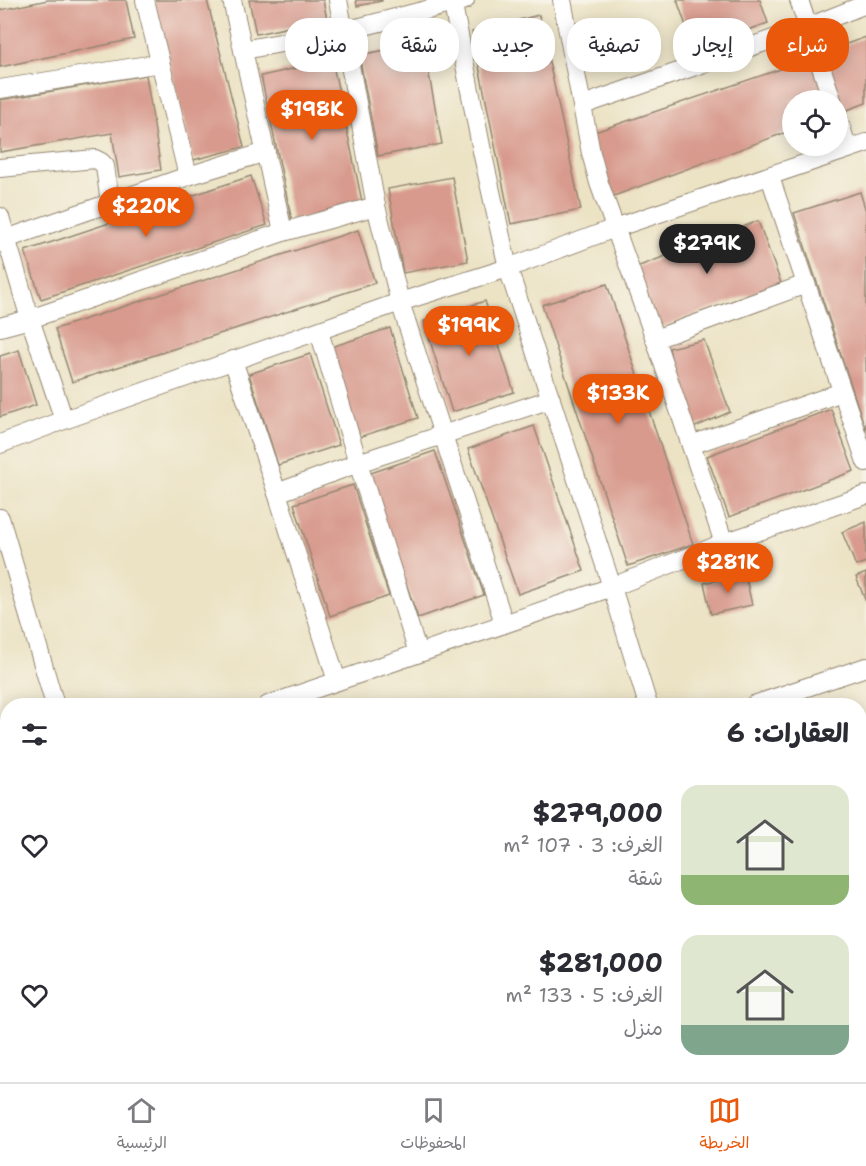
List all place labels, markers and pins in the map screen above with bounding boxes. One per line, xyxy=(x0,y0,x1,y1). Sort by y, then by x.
pin: $198K xyxy=(270,90,354,141)
pin: $220K xyxy=(104,187,188,238)
pin: $279K xyxy=(665,224,749,275)
pin: $199K xyxy=(427,306,511,357)
pin: $133K xyxy=(576,374,660,425)
pin: $281K xyxy=(686,543,770,594)

